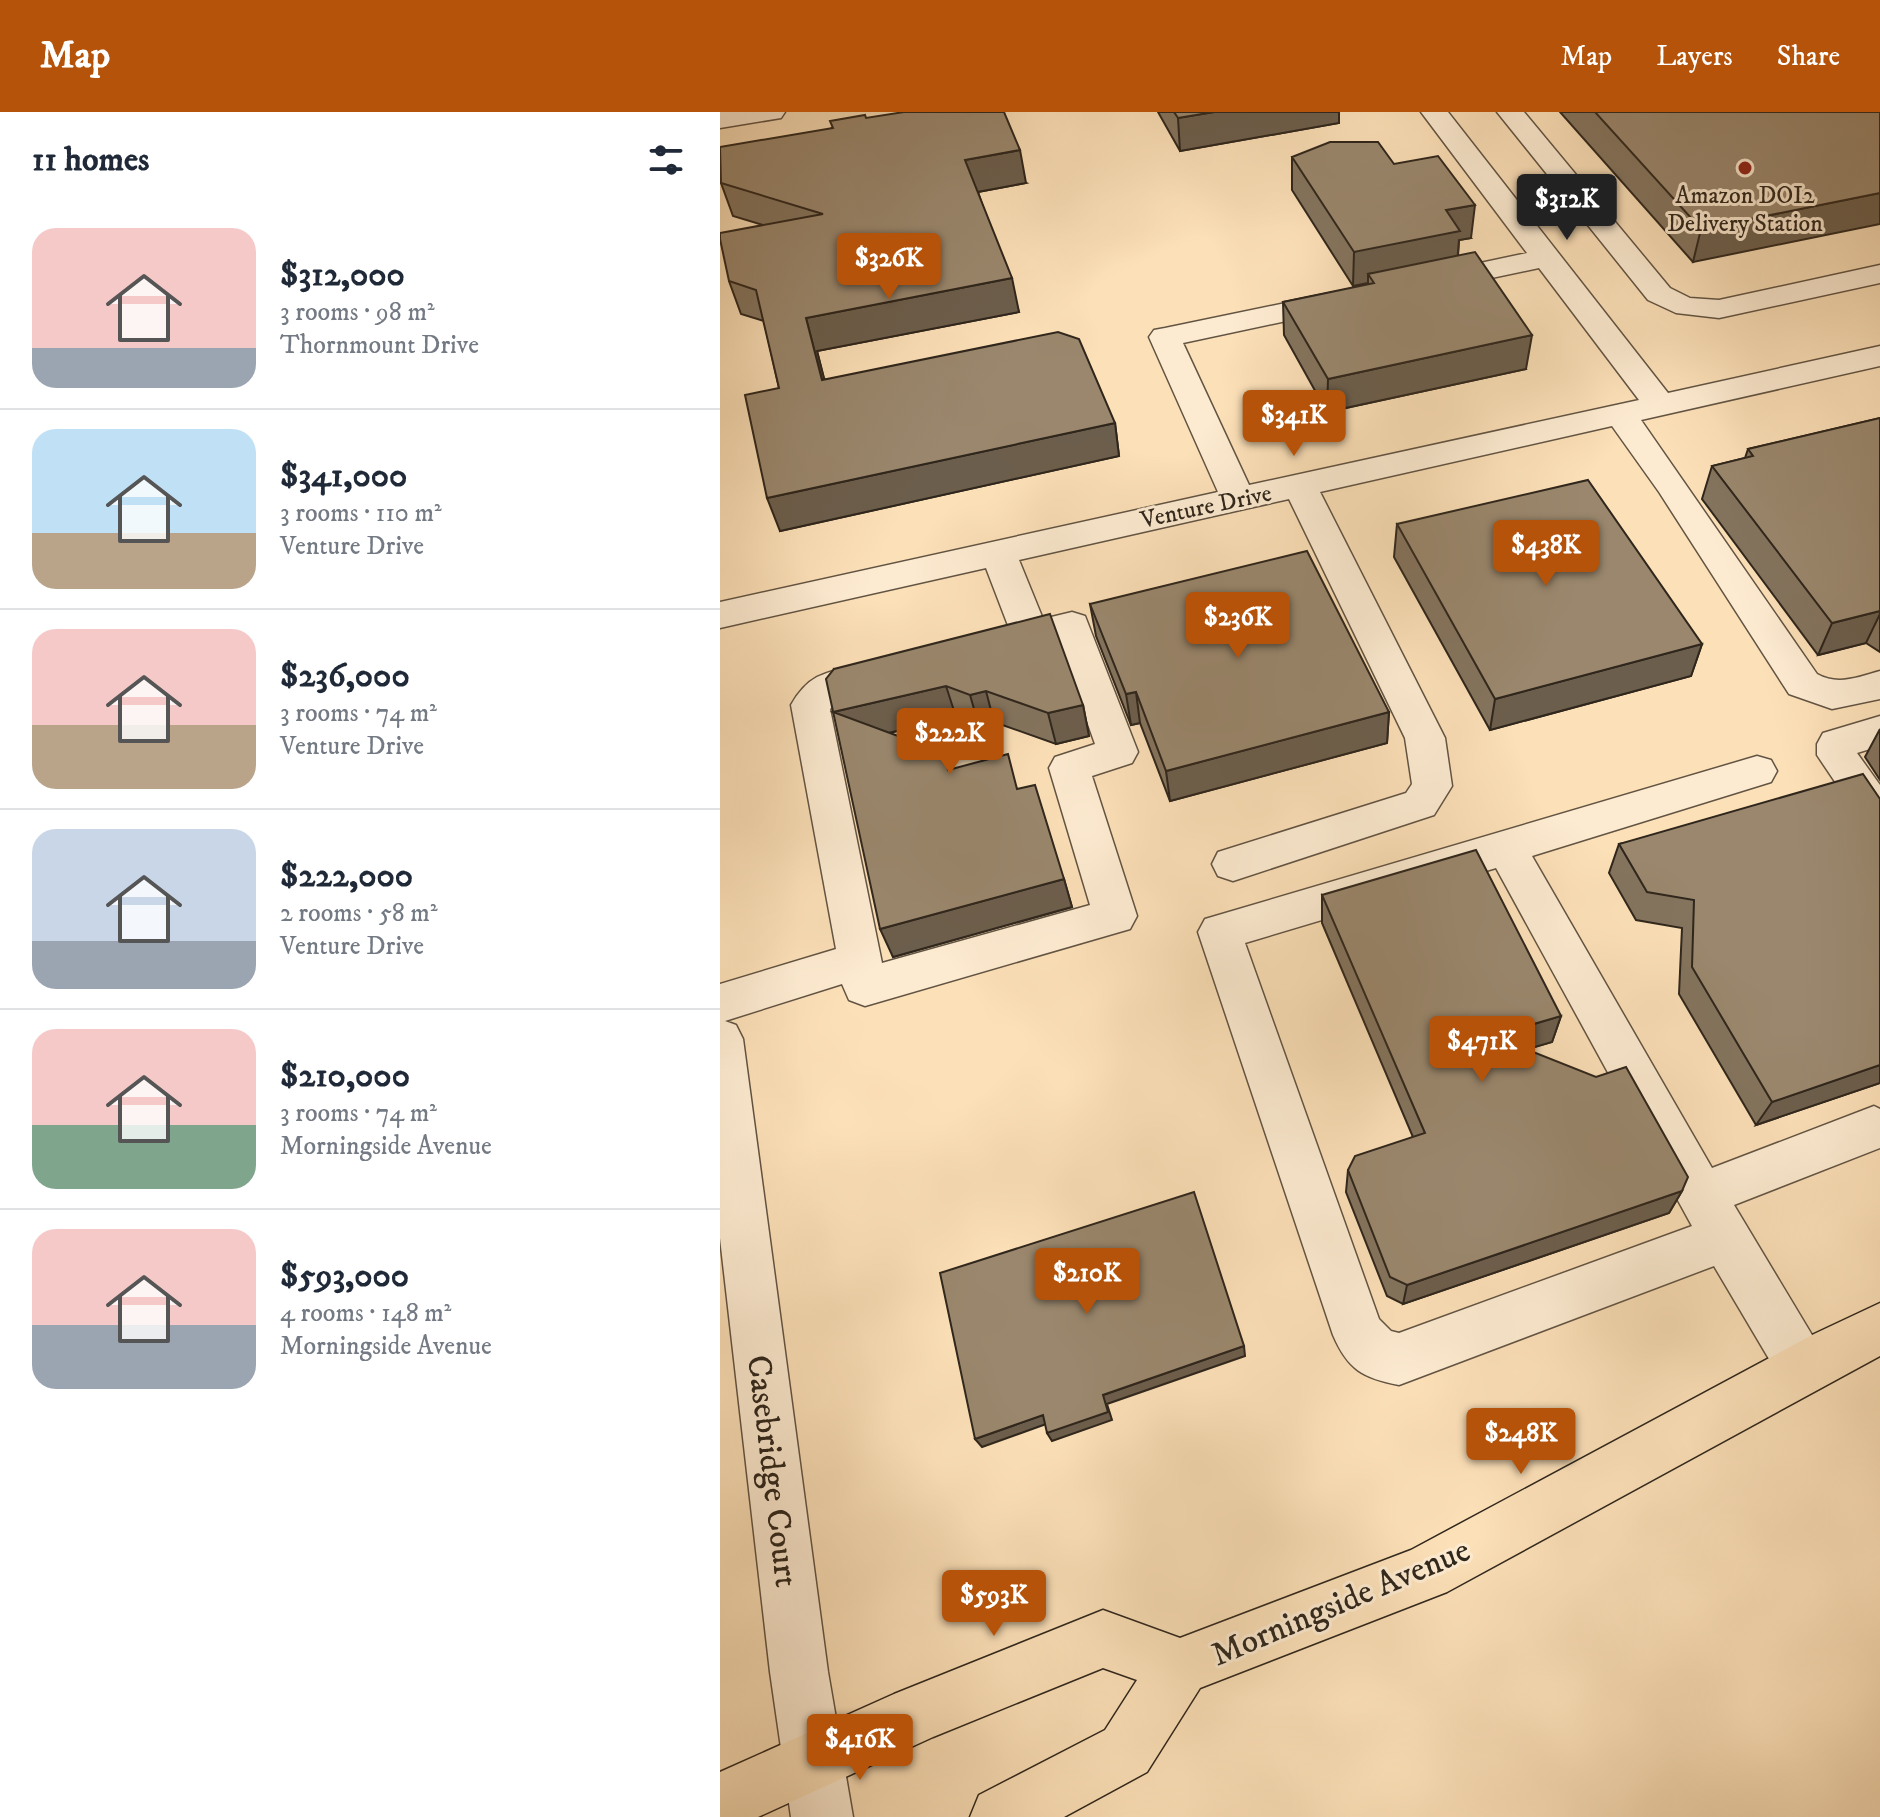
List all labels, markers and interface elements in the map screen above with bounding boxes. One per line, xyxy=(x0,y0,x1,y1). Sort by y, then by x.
text: Map xyxy=(40,32,110,80)
text: Map xyxy=(1561,39,1612,74)
text: Layers xyxy=(1656,39,1733,74)
text: Share xyxy=(1777,39,1840,74)
icon: filters xyxy=(644,138,688,182)
text: 11 homes xyxy=(32,139,149,181)
marker: Amazon DOI2 Delivery Station xyxy=(1736,159,1754,177)
pin: $312K xyxy=(1511,174,1623,242)
place label: Amazon DOI2 Delivery Station xyxy=(1667,181,1823,239)
text: $312K xyxy=(1535,183,1599,216)
pin: $326K xyxy=(833,233,945,301)
text: $326K xyxy=(855,242,923,275)
text: $312,000 xyxy=(280,254,405,296)
icon: home xyxy=(96,260,192,356)
text: 3 rooms · 98 m² xyxy=(280,296,435,329)
text: Thornmount Drive xyxy=(280,329,479,362)
pin: $341K xyxy=(1238,390,1350,458)
text: $341K xyxy=(1261,399,1327,432)
text: $341,000 xyxy=(280,455,407,497)
icon: home xyxy=(96,461,192,557)
street label: Venture Drive xyxy=(1137,478,1274,536)
text: 3 rooms · 110 m² xyxy=(280,497,442,530)
pin: $438K xyxy=(1490,520,1602,588)
text: $438K xyxy=(1511,529,1581,562)
text: Venture Drive xyxy=(280,530,424,563)
pin: $236K xyxy=(1182,592,1294,660)
text: $236K xyxy=(1204,601,1272,634)
text: $236,000 xyxy=(280,655,410,697)
icon: home xyxy=(96,661,192,757)
text: 3 rooms · 74 m² xyxy=(280,697,437,730)
pin: $222K xyxy=(894,708,1006,776)
text: $222K xyxy=(915,717,985,750)
text: Venture Drive xyxy=(280,730,424,763)
text: $222,000 xyxy=(280,855,413,897)
icon: home xyxy=(96,861,192,957)
text: 2 rooms · 58 m² xyxy=(280,897,438,930)
text: Venture Drive xyxy=(280,930,424,963)
pin: $471K xyxy=(1426,1016,1538,1084)
text: $471K xyxy=(1447,1025,1517,1058)
text: $210,000 xyxy=(280,1055,410,1097)
icon: home xyxy=(96,1061,192,1157)
text: 3 rooms · 74 m² xyxy=(280,1097,437,1130)
text: Morningside Avenue xyxy=(280,1130,492,1163)
pin: $210K xyxy=(1031,1248,1143,1316)
text: $593,000 xyxy=(280,1255,409,1297)
text: $210K xyxy=(1053,1257,1121,1290)
icon: home xyxy=(96,1261,192,1357)
text: 4 rooms · 148 m² xyxy=(280,1297,451,1330)
text: Morningside Avenue xyxy=(280,1330,492,1363)
street label: Casebridge Court xyxy=(737,1353,807,1590)
pin: $248K xyxy=(1465,1408,1577,1476)
text: $248K xyxy=(1484,1417,1558,1450)
street label: Morningside Avenue xyxy=(1205,1529,1476,1676)
pin: $593K xyxy=(938,1570,1050,1638)
text: $593K xyxy=(960,1579,1028,1612)
pin: $416K xyxy=(804,1714,916,1782)
text: $416K xyxy=(825,1723,895,1756)

